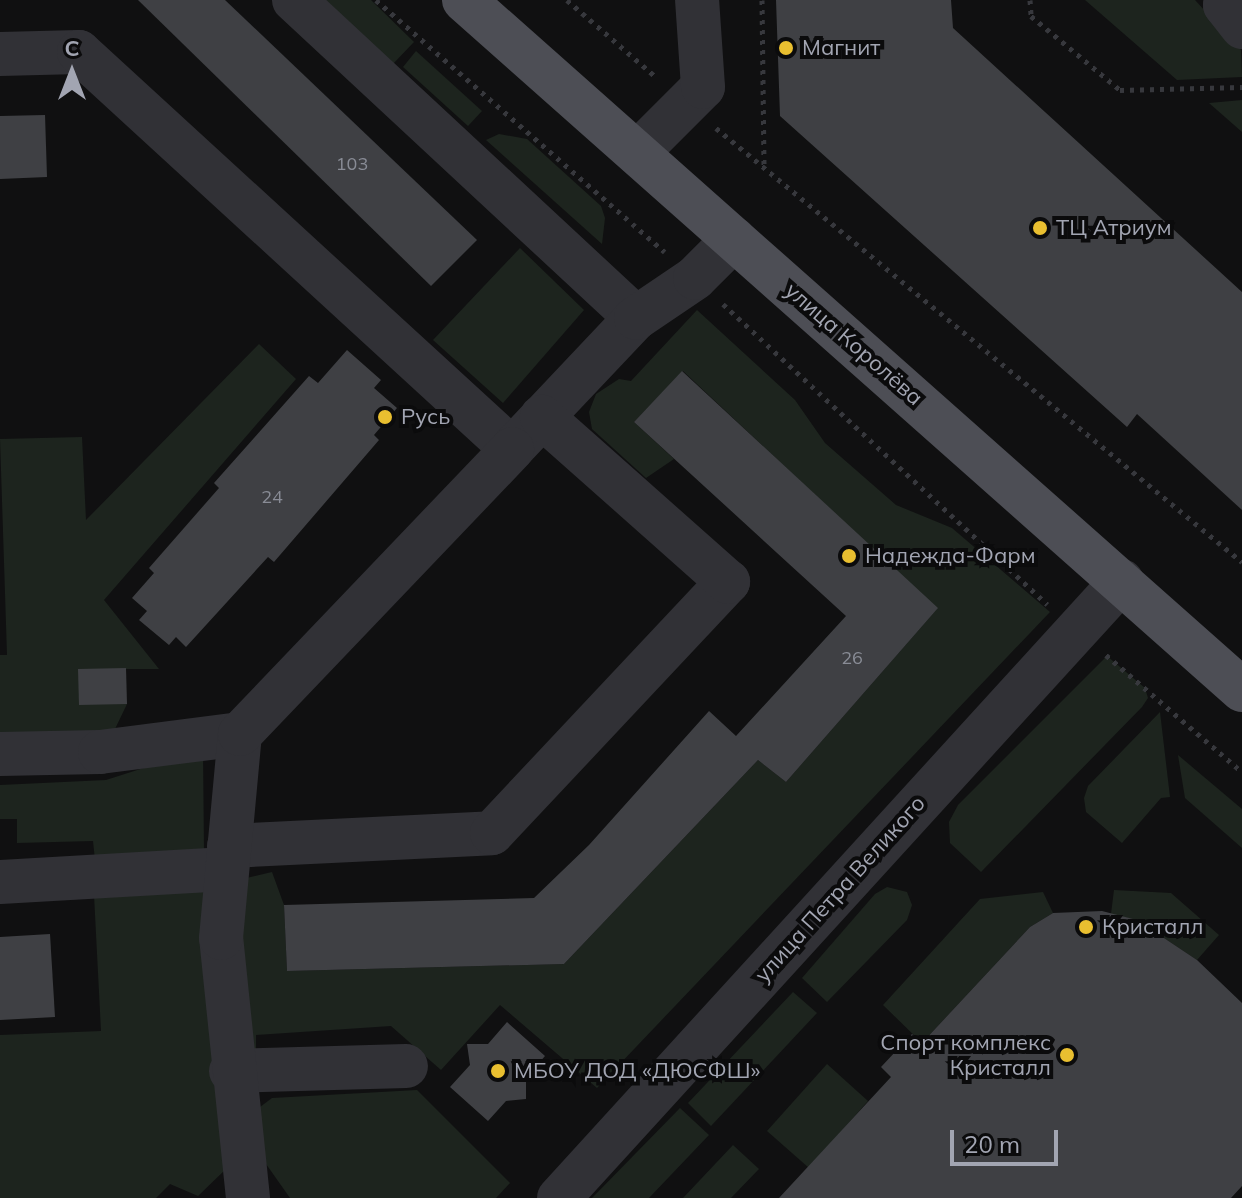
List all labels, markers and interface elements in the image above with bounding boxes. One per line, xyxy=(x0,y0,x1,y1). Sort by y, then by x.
north arrow xyxy=(32,32,112,112)
text: С xyxy=(64,34,80,62)
place label: Магнит xyxy=(802,35,880,61)
marker: Магнит xyxy=(777,39,795,57)
house number: 103 xyxy=(336,153,368,175)
place label: ТЦ Атриум xyxy=(1056,215,1171,241)
marker: ТЦ Атриум xyxy=(1031,219,1049,237)
street label: улица Королёва xyxy=(780,277,928,411)
place label: Русь xyxy=(401,404,450,430)
marker: Русь xyxy=(376,408,394,426)
house number: 24 xyxy=(261,486,283,508)
place label: Надежда-Фарм xyxy=(865,543,1036,569)
marker: Надежда-Фарм xyxy=(840,547,858,565)
house number: 26 xyxy=(841,647,863,669)
street label: улица Петра Великого xyxy=(749,790,931,988)
place label: Кристалл xyxy=(1102,914,1203,940)
marker: Кристалл xyxy=(1077,918,1095,936)
place label: Спорт комплекс Кристалл xyxy=(880,1029,1051,1080)
marker: Спорт комплекс Кристалл xyxy=(1058,1046,1076,1064)
place label: МБОУ ДОД «ДЮСФШ» xyxy=(514,1058,760,1084)
marker: МБОУ ДОД «ДЮСФШ» xyxy=(489,1062,507,1080)
scale bar xyxy=(954,1114,1062,1164)
text: 20 m xyxy=(964,1129,1020,1159)

